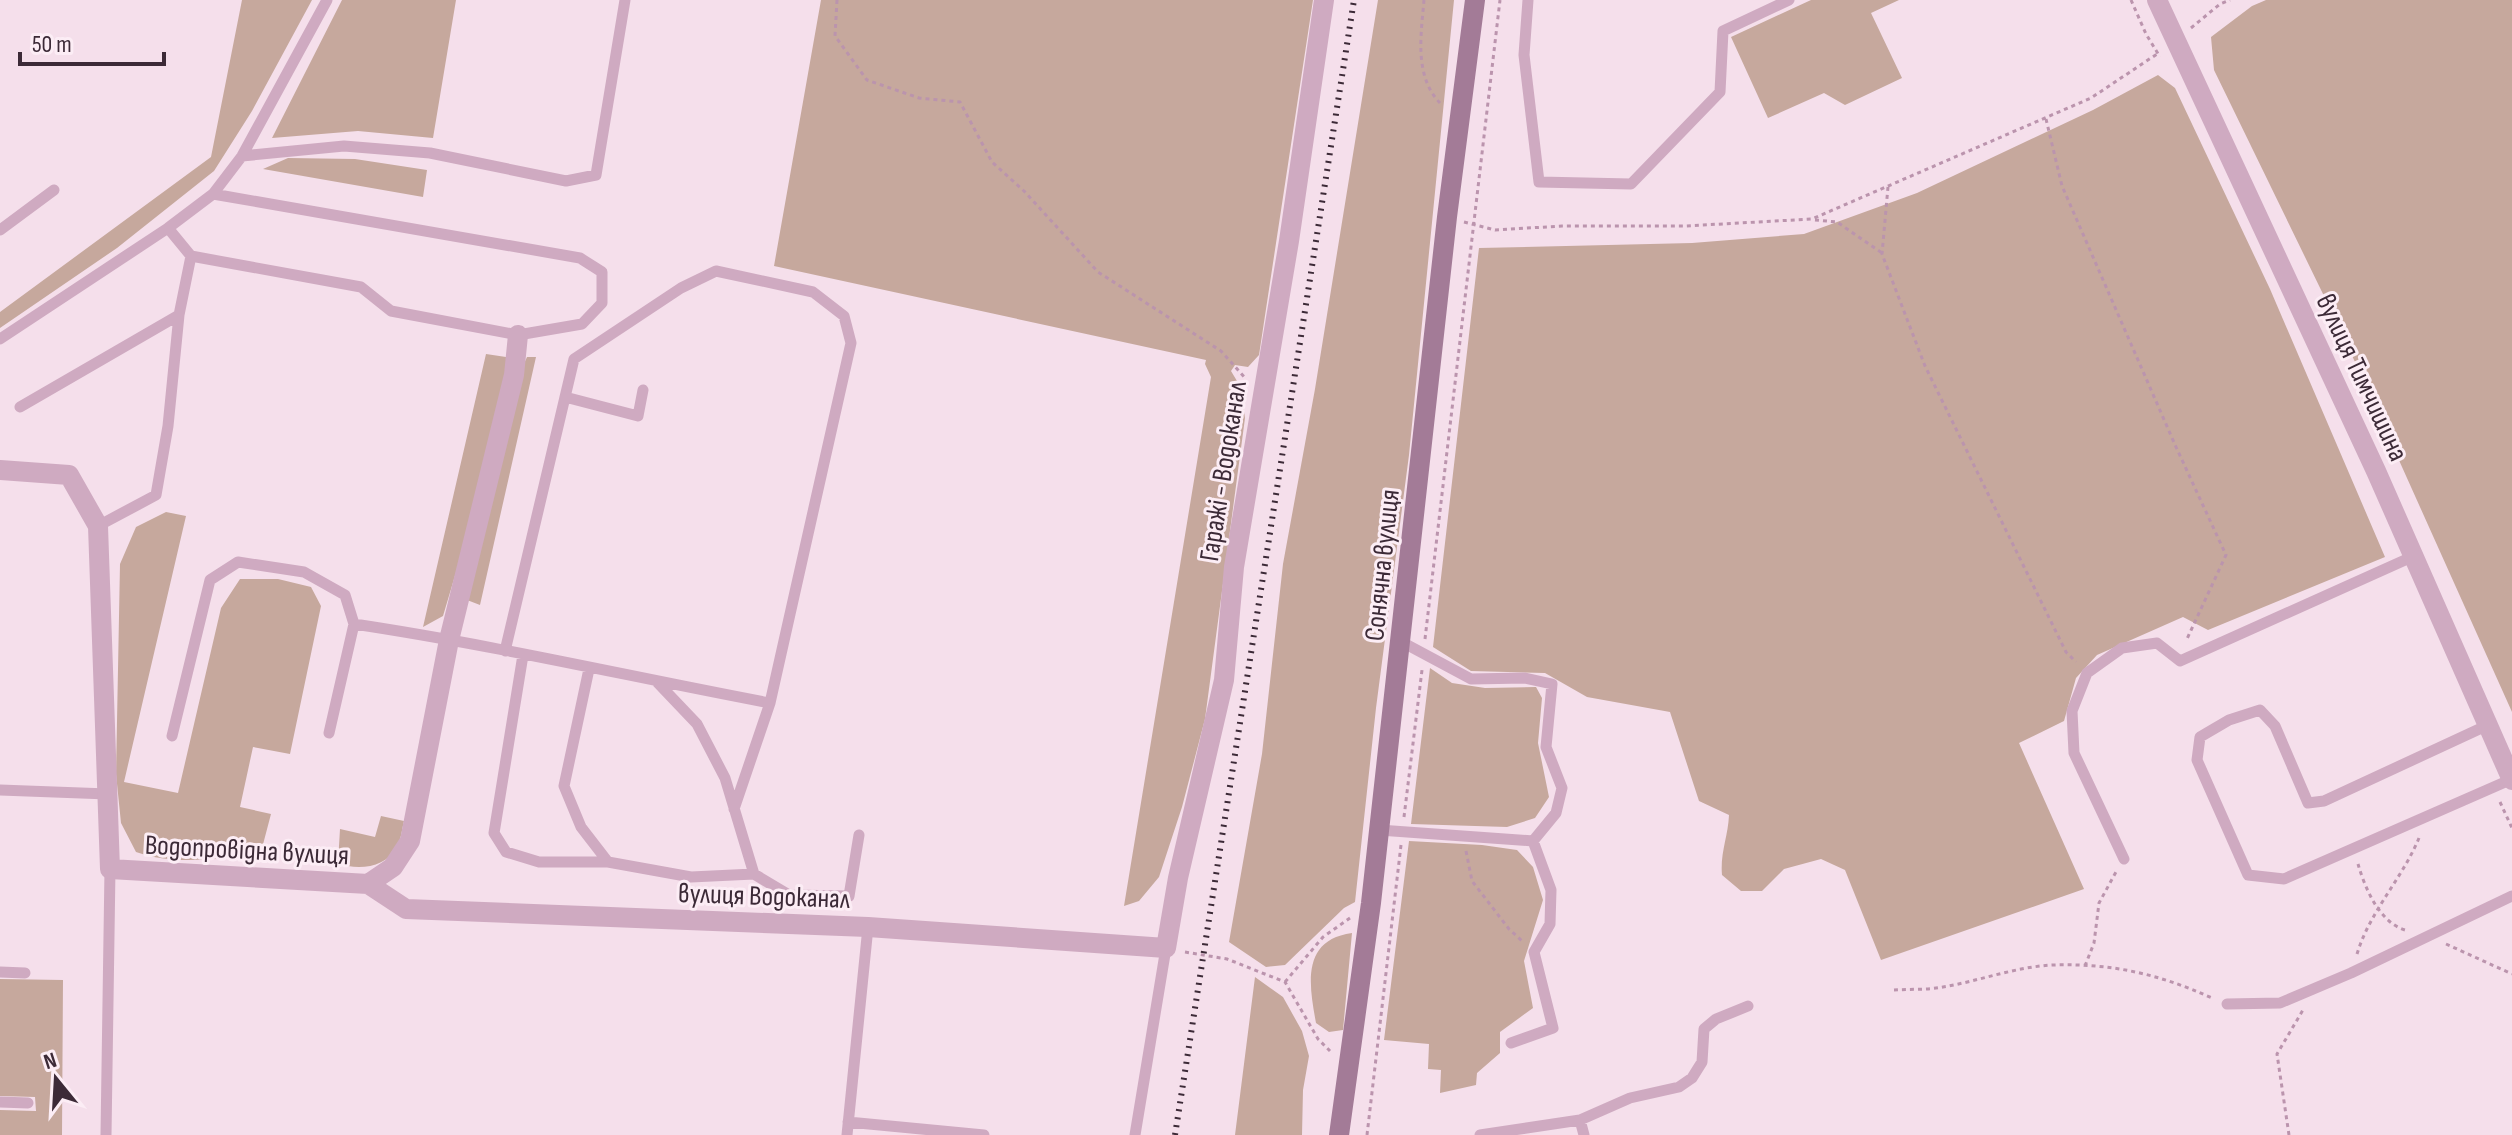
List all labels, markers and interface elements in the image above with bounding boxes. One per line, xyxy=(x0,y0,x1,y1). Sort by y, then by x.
scale bar xyxy=(20,16,164,66)
text: 50 m xyxy=(32,30,72,59)
street label: вулиця Тимчишина xyxy=(2309,289,2415,466)
street label: Гаражі - Водоканал xyxy=(1193,379,1254,564)
street label: Сонячна вулиця xyxy=(1358,488,1407,643)
street label: Водопровідна вулиця xyxy=(144,829,350,872)
street label: вулиця Водоканал xyxy=(678,877,851,916)
north arrow xyxy=(16,1039,96,1119)
text: N xyxy=(41,1047,60,1076)

